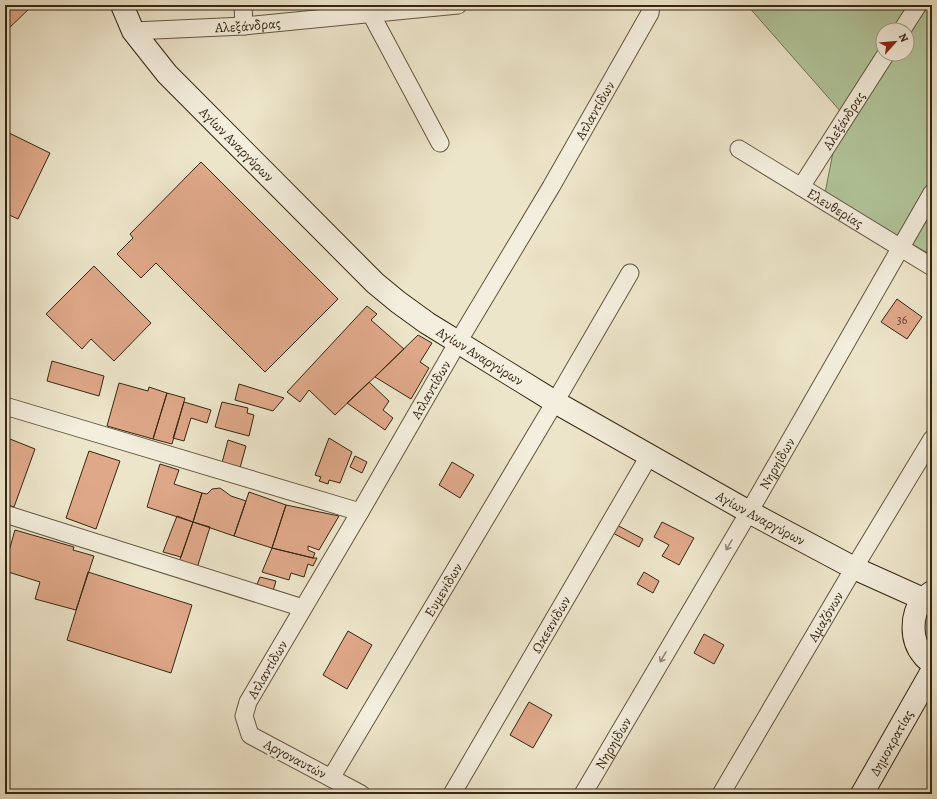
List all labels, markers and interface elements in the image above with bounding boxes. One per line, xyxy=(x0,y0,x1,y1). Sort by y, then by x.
street label: Αλεξάνδρας xyxy=(214,13,281,37)
north arrow xyxy=(875,22,915,62)
text: N xyxy=(895,31,912,45)
street label: Ατλαντίδων xyxy=(570,77,619,144)
street label: Αλεξάνδρας xyxy=(817,88,869,154)
street label: Αγίων Αναργύρων xyxy=(195,102,279,186)
street label: Ελευθερίας xyxy=(804,183,867,232)
house number: 36 xyxy=(897,312,908,328)
street label: Αγίων Αναργύρων xyxy=(432,321,527,390)
street label: Ατλαντίδων xyxy=(406,357,455,423)
street label: Νηρηίδων xyxy=(754,434,799,493)
street label: Αγίων Αναργύρων xyxy=(712,485,809,550)
one-way arrow xyxy=(724,539,732,551)
street label: Ευμενίδων xyxy=(420,559,467,620)
street label: Αμαζόνων xyxy=(803,588,848,646)
street label: Ωκεανίδων xyxy=(527,592,575,657)
street label: Ατλαντίδων xyxy=(242,637,292,703)
one-way arrow xyxy=(659,651,667,662)
street label: Δημοκρατίας xyxy=(865,706,918,779)
street label: Νηρηίδων xyxy=(590,714,636,773)
street label: Αργοναυτών xyxy=(259,734,330,784)

